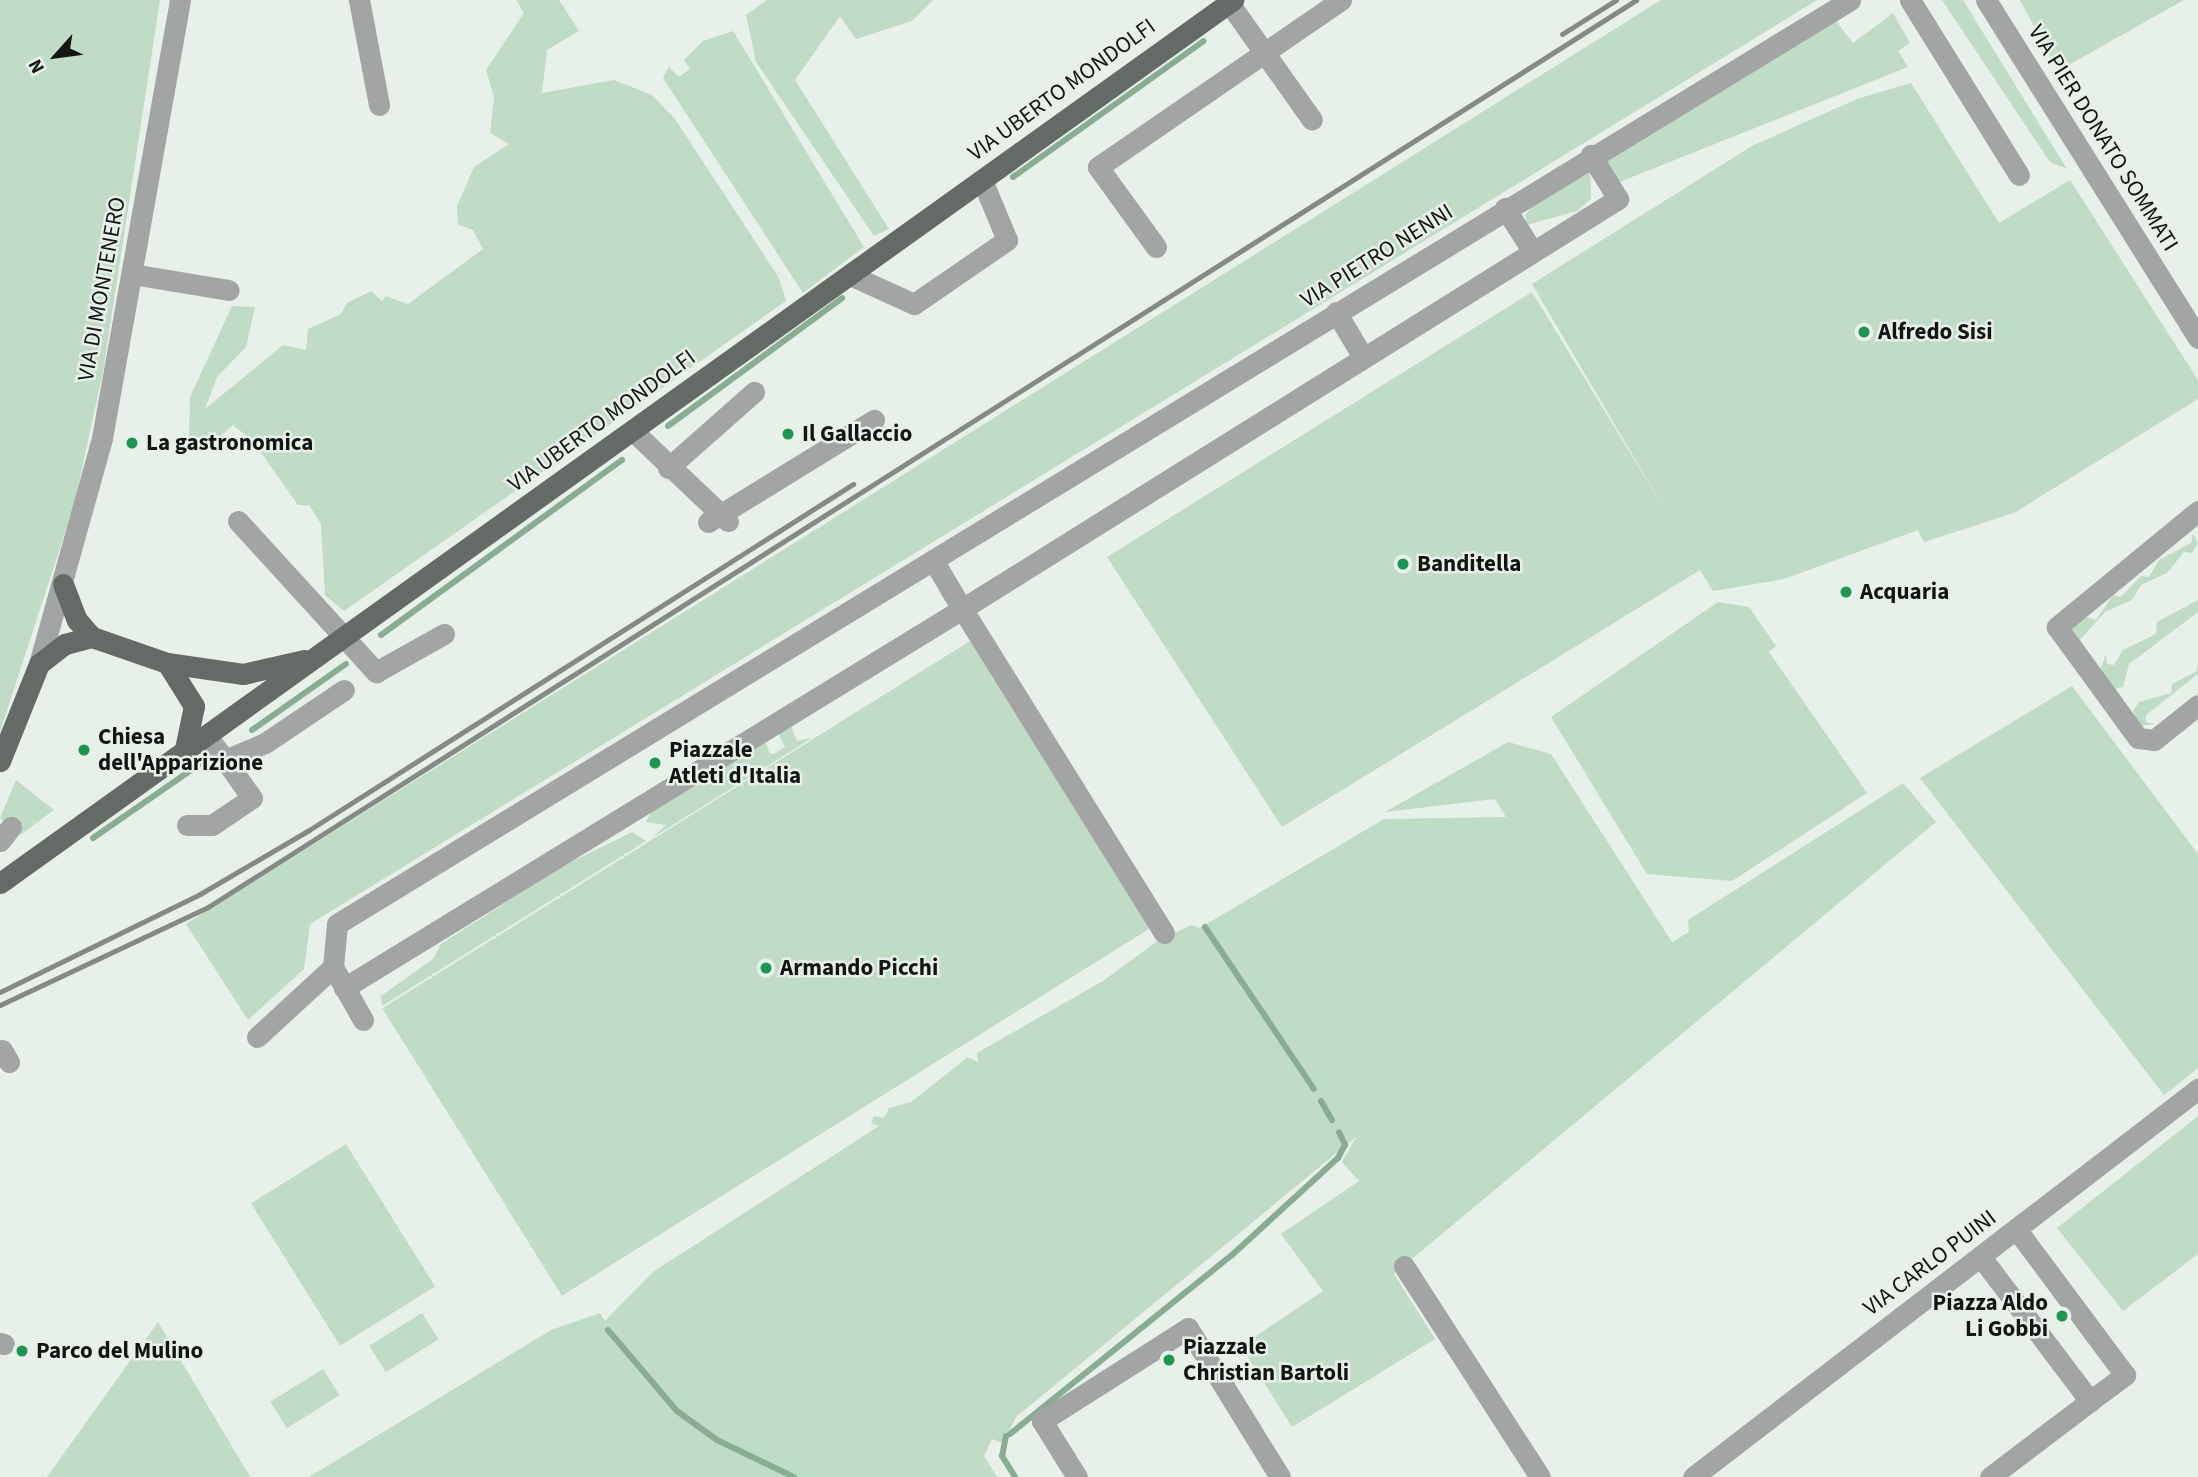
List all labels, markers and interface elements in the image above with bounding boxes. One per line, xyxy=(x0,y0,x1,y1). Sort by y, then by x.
street label: VIA UBERTO MONDOLFI xyxy=(963,13,1161,167)
street label: VIA PIER DONATO SOMMATI xyxy=(2022,20,2184,256)
north arrow xyxy=(21,21,91,91)
text: N xyxy=(22,54,52,78)
street label: VIA DI MONTENERO xyxy=(72,195,132,383)
street label: VIA PIETRO NENNI xyxy=(1296,198,1458,314)
place label: Alfredo Sisi xyxy=(1878,318,1993,346)
marker: Alfredo Sisi xyxy=(1856,324,1872,340)
street label: VIA UBERTO MONDOLFI xyxy=(503,344,701,498)
place label: Il Gallaccio xyxy=(802,420,912,448)
marker: Il Gallaccio xyxy=(780,426,796,442)
place label: La gastronomica xyxy=(146,429,313,457)
marker: La gastronomica xyxy=(124,435,140,451)
place label: Banditella xyxy=(1417,550,1521,578)
marker: Banditella xyxy=(1395,556,1411,572)
place label: Acquaria xyxy=(1860,578,1949,606)
marker: Acquaria xyxy=(1838,584,1854,600)
place label: Chiesa dell'Apparizione xyxy=(98,723,263,777)
place label: Piazzale Atleti d'Italia xyxy=(669,736,801,790)
marker: Chiesa dell'Apparizione xyxy=(76,742,92,758)
marker: Piazzale Atleti d'Italia xyxy=(647,755,663,771)
place label: Armando Picchi xyxy=(780,954,938,982)
marker: Armando Picchi xyxy=(758,960,774,976)
street label: VIA CARLO PUINI xyxy=(1858,1204,2002,1322)
place label: Piazza Aldo Li Gobbi xyxy=(1933,1289,2048,1343)
marker: Piazza Aldo Li Gobbi xyxy=(2054,1308,2070,1324)
place label: Piazzale Christian Bartoli xyxy=(1183,1333,1349,1387)
place label: Parco del Mulino xyxy=(36,1337,203,1365)
marker: Parco del Mulino xyxy=(14,1343,30,1359)
marker: Piazzale Christian Bartoli xyxy=(1161,1352,1177,1368)

